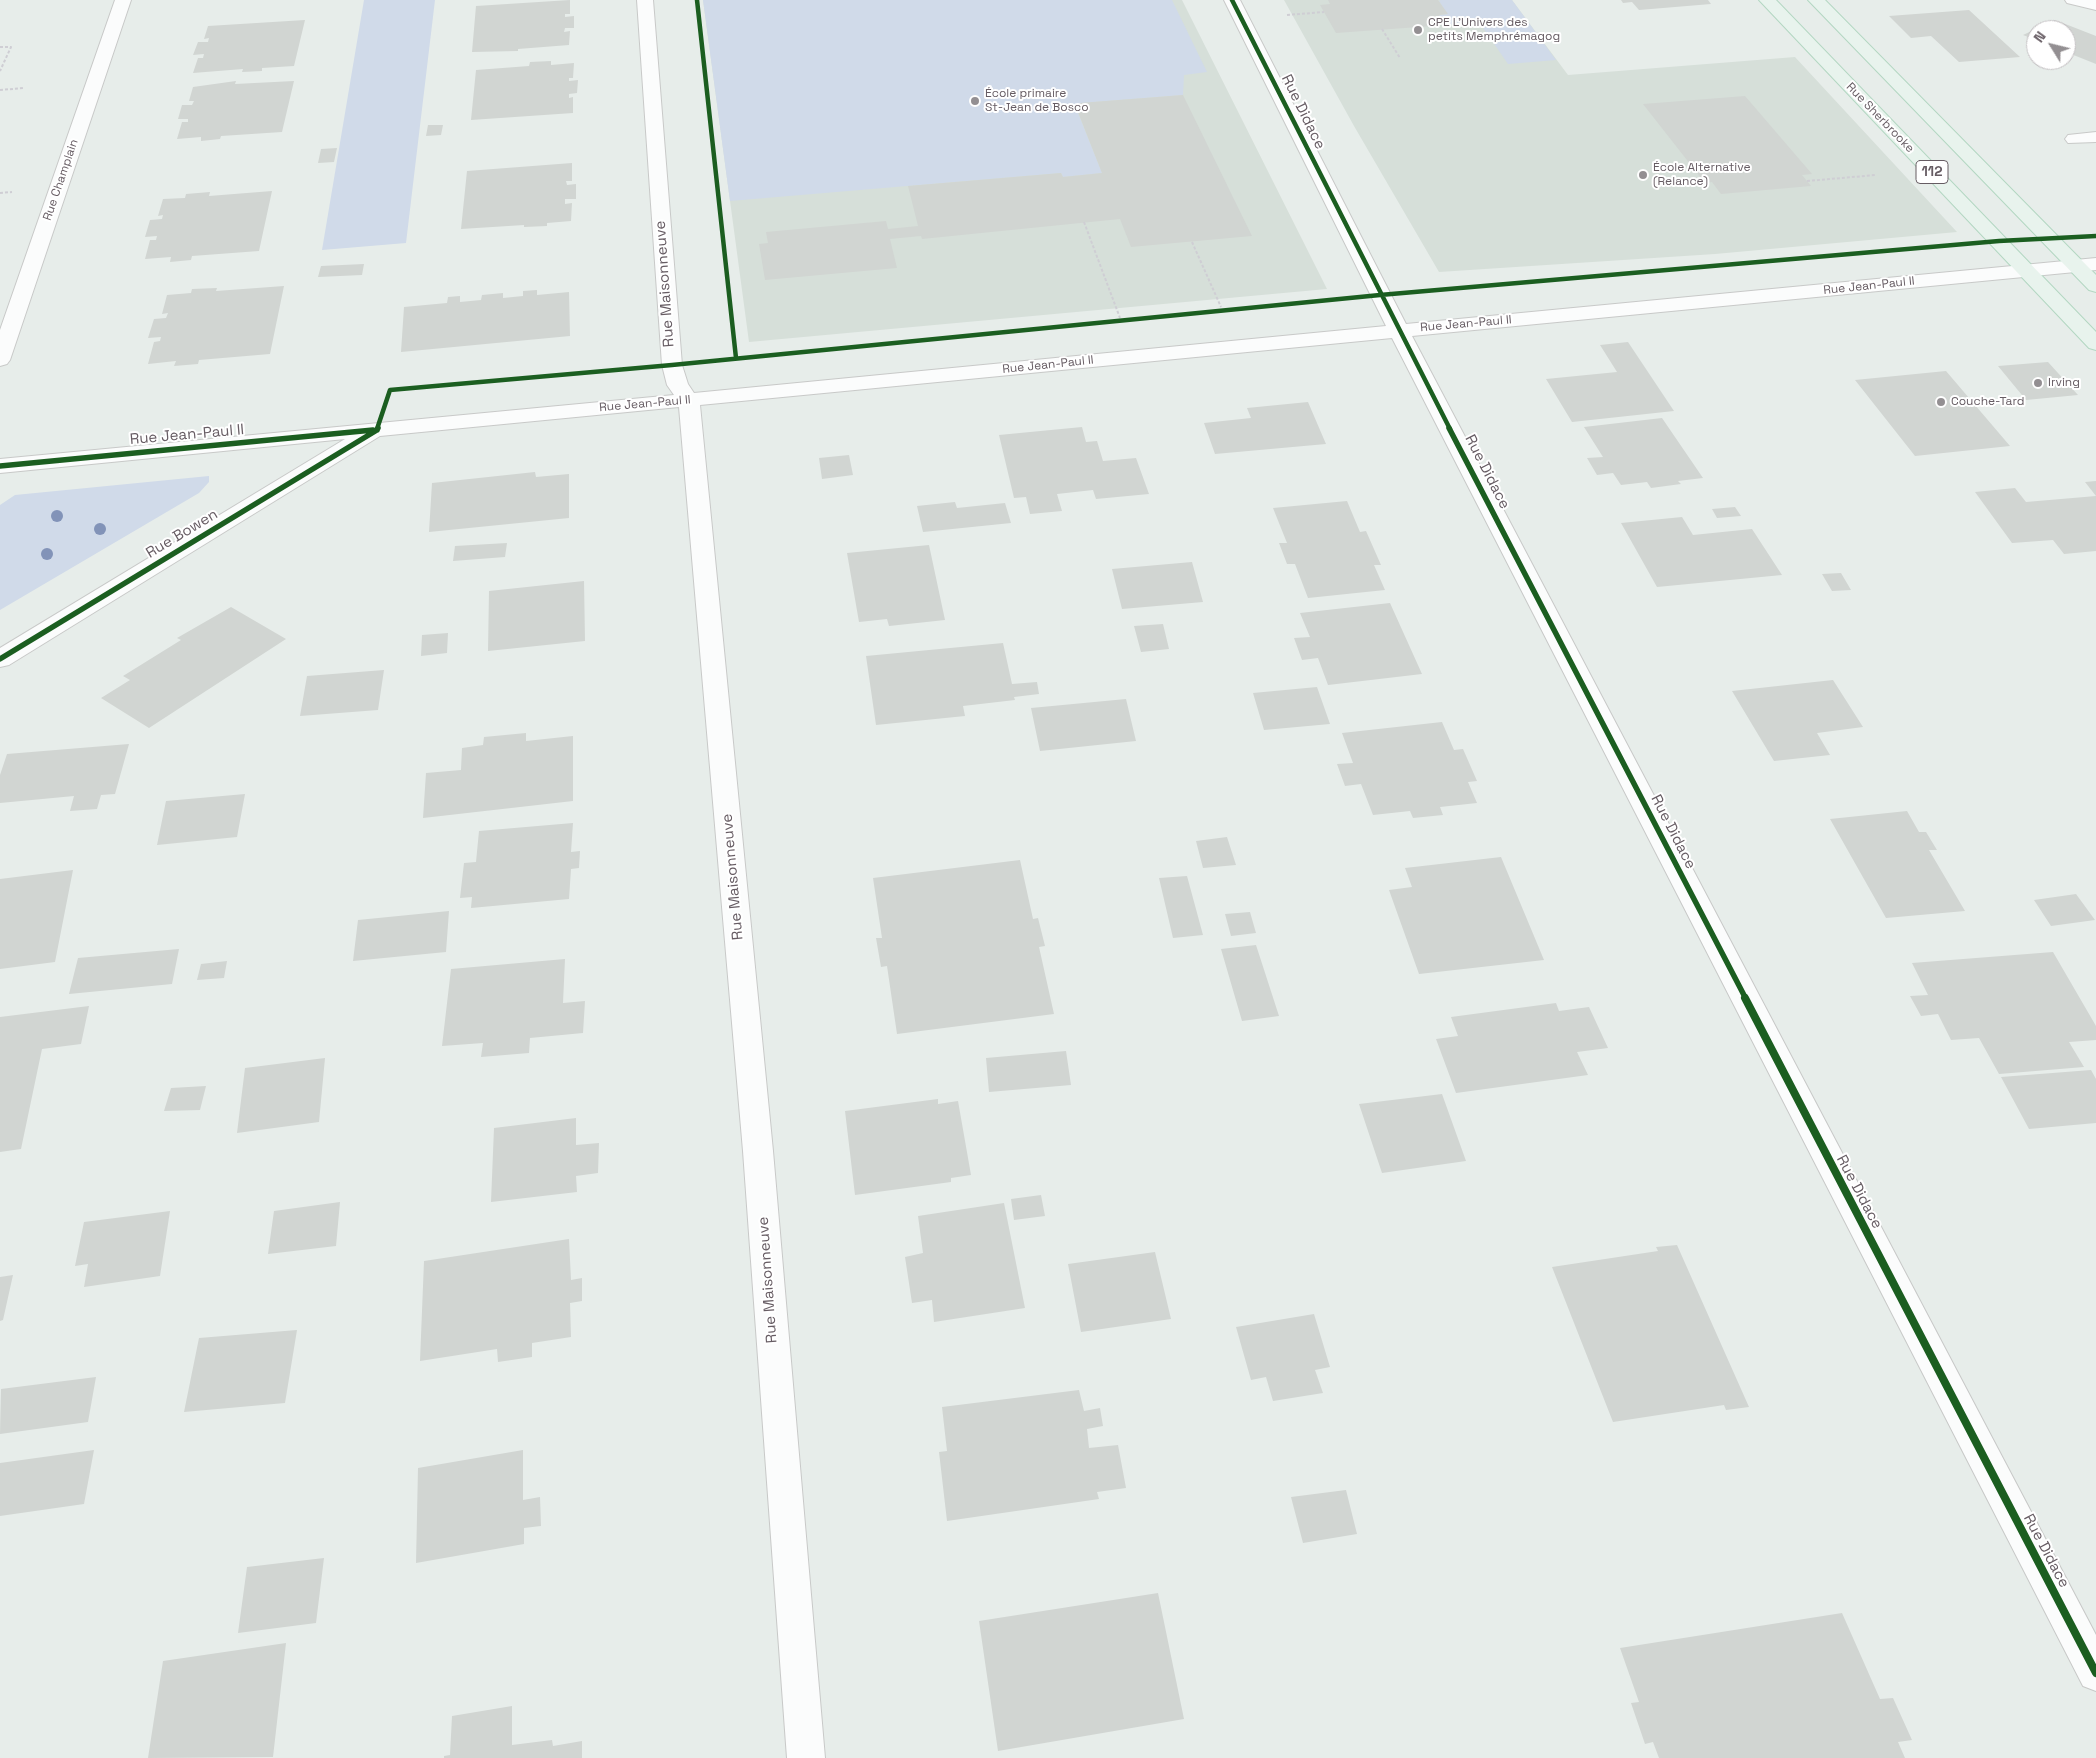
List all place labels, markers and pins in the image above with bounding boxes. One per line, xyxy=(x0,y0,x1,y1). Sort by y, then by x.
place label: CPE L’Univers des petits Memphrémagog xyxy=(1428,16,1560,44)
marker: CPE L’Univers des petits Memphrémagog xyxy=(1412,24,1424,36)
place label: École primaire St-Jean de Bosco xyxy=(985,87,1089,115)
marker: École primaire St-Jean de Bosco xyxy=(969,95,981,107)
place label: École Alternative (Relance) xyxy=(1653,161,1751,189)
marker: École Alternative (Relance) xyxy=(1637,169,1649,181)
place label: Irving xyxy=(2048,376,2080,390)
marker: Irving xyxy=(2032,377,2044,389)
place label: Couche-Tard xyxy=(1951,395,2024,409)
marker: Couche-Tard xyxy=(1935,396,1947,408)

